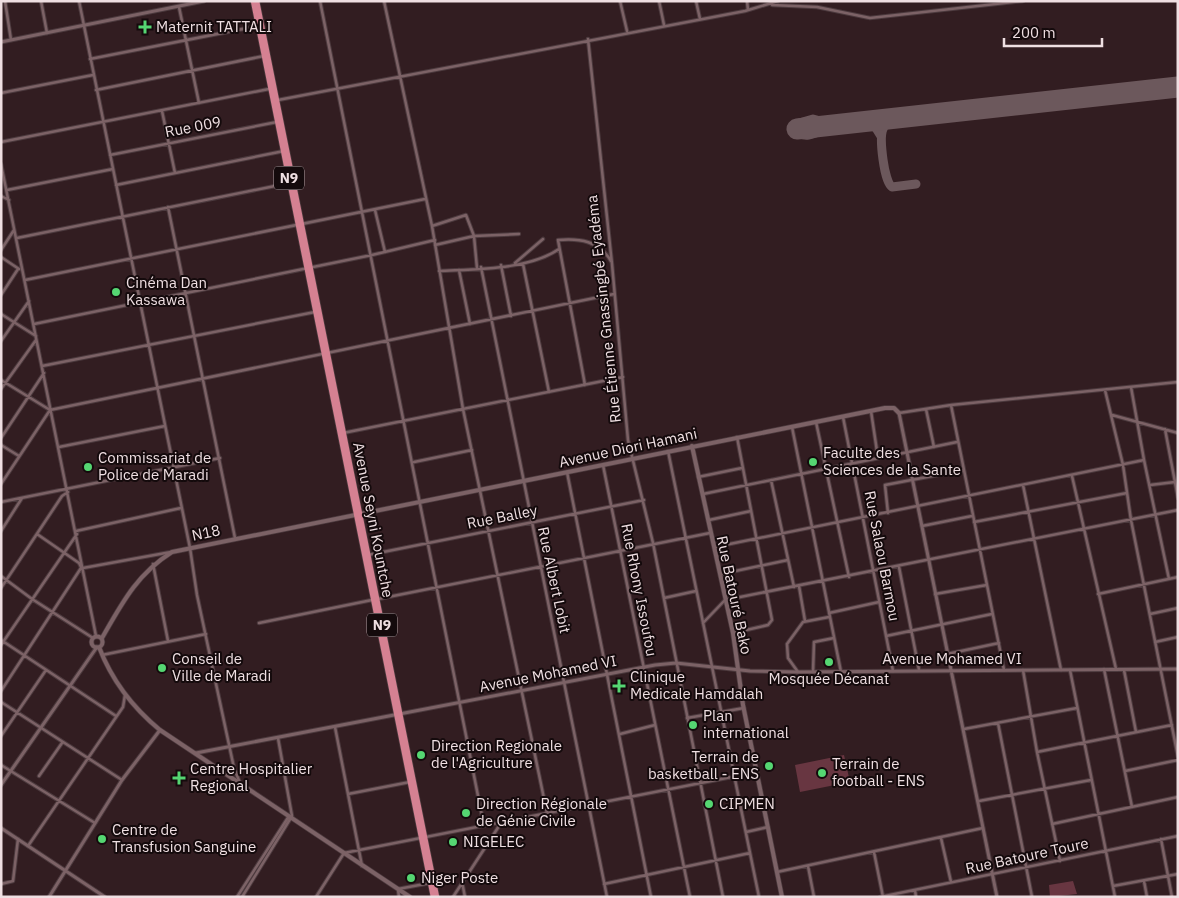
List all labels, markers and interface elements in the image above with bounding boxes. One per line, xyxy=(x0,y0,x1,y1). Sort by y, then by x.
scale bar xyxy=(1004,15,1102,47)
place label: Maternit TATTALI xyxy=(156,17,272,36)
marker: Maternit TATTALI xyxy=(138,20,152,34)
text: 200 m xyxy=(1012,23,1056,42)
street label: Rue 009 xyxy=(163,112,223,141)
road number: N9 xyxy=(274,167,304,190)
street label: Rue Étienne Gnassingbé Eyadéma xyxy=(582,194,625,424)
place label: Cinéma Dan Kassawa xyxy=(126,273,207,309)
marker: Cinéma Dan Kassawa xyxy=(110,286,122,298)
street label: Avenue Diori Hamani xyxy=(557,424,699,471)
street label: Avenue Seyni Kountche xyxy=(349,441,398,599)
place label: Faculte des Sciences de la Sante xyxy=(823,443,961,479)
place label: Commissariat de Police de Maradi xyxy=(98,448,211,484)
marker: Faculte des Sciences de la Sante xyxy=(807,456,819,468)
marker: Commissariat de Police de Maradi xyxy=(82,461,94,473)
street label: Rue Salaou Barmou xyxy=(861,489,904,623)
street label: Rue Balley xyxy=(465,500,539,533)
street label: N18 xyxy=(190,520,222,545)
street label: Rue Rhony Issoufou xyxy=(617,522,662,658)
street label: Rue Albert Lobit xyxy=(534,525,575,635)
street label: Rue Batouré Bako xyxy=(713,534,756,656)
road number: N9 xyxy=(367,614,397,636)
place label: Conseil de Ville de Maradi xyxy=(172,649,271,685)
street label: Avenue Mohamed VI xyxy=(882,649,1022,668)
street label: Avenue Mohamed VI xyxy=(478,651,618,696)
marker: Mosquée Décanat xyxy=(823,656,835,668)
marker: Conseil de Ville de Maradi xyxy=(156,662,168,674)
place label: Clinique Medicale Hamdalah xyxy=(630,667,763,703)
place label: Mosquée Décanat xyxy=(769,669,889,688)
marker: Clinique Medicale Hamdalah xyxy=(612,679,626,693)
place label: Plan international xyxy=(703,706,789,742)
marker: Plan international xyxy=(687,719,699,731)
place label: Direction Regionale de l'Agriculture xyxy=(431,736,562,772)
place label: Terrain de basketball - ENS xyxy=(648,747,759,783)
marker: Direction Regionale de l'Agriculture xyxy=(415,749,427,761)
place label: Terrain de football - ENS xyxy=(832,754,925,790)
place label: Centre Hospitalier Regional xyxy=(190,759,313,795)
marker: Terrain de basketball - ENS xyxy=(763,760,775,772)
marker: Terrain de football - ENS xyxy=(816,767,828,779)
marker: Centre Hospitalier Regional xyxy=(172,771,186,785)
place label: Direction Régionale de Génie Civile xyxy=(476,794,607,830)
place label: CIPMEN xyxy=(719,794,775,813)
marker: CIPMEN xyxy=(703,798,715,810)
marker: Direction Régionale de Génie Civile xyxy=(460,807,472,819)
place label: Centre de Transfusion Sanguine xyxy=(112,820,256,856)
place label: NIGELEC xyxy=(463,832,524,851)
marker: Centre de Transfusion Sanguine xyxy=(96,833,108,845)
street label: Rue Batoure Toure xyxy=(964,833,1090,878)
marker: NIGELEC xyxy=(447,836,459,848)
place label: Niger Poste xyxy=(421,868,498,887)
marker: Niger Poste xyxy=(405,872,417,884)

